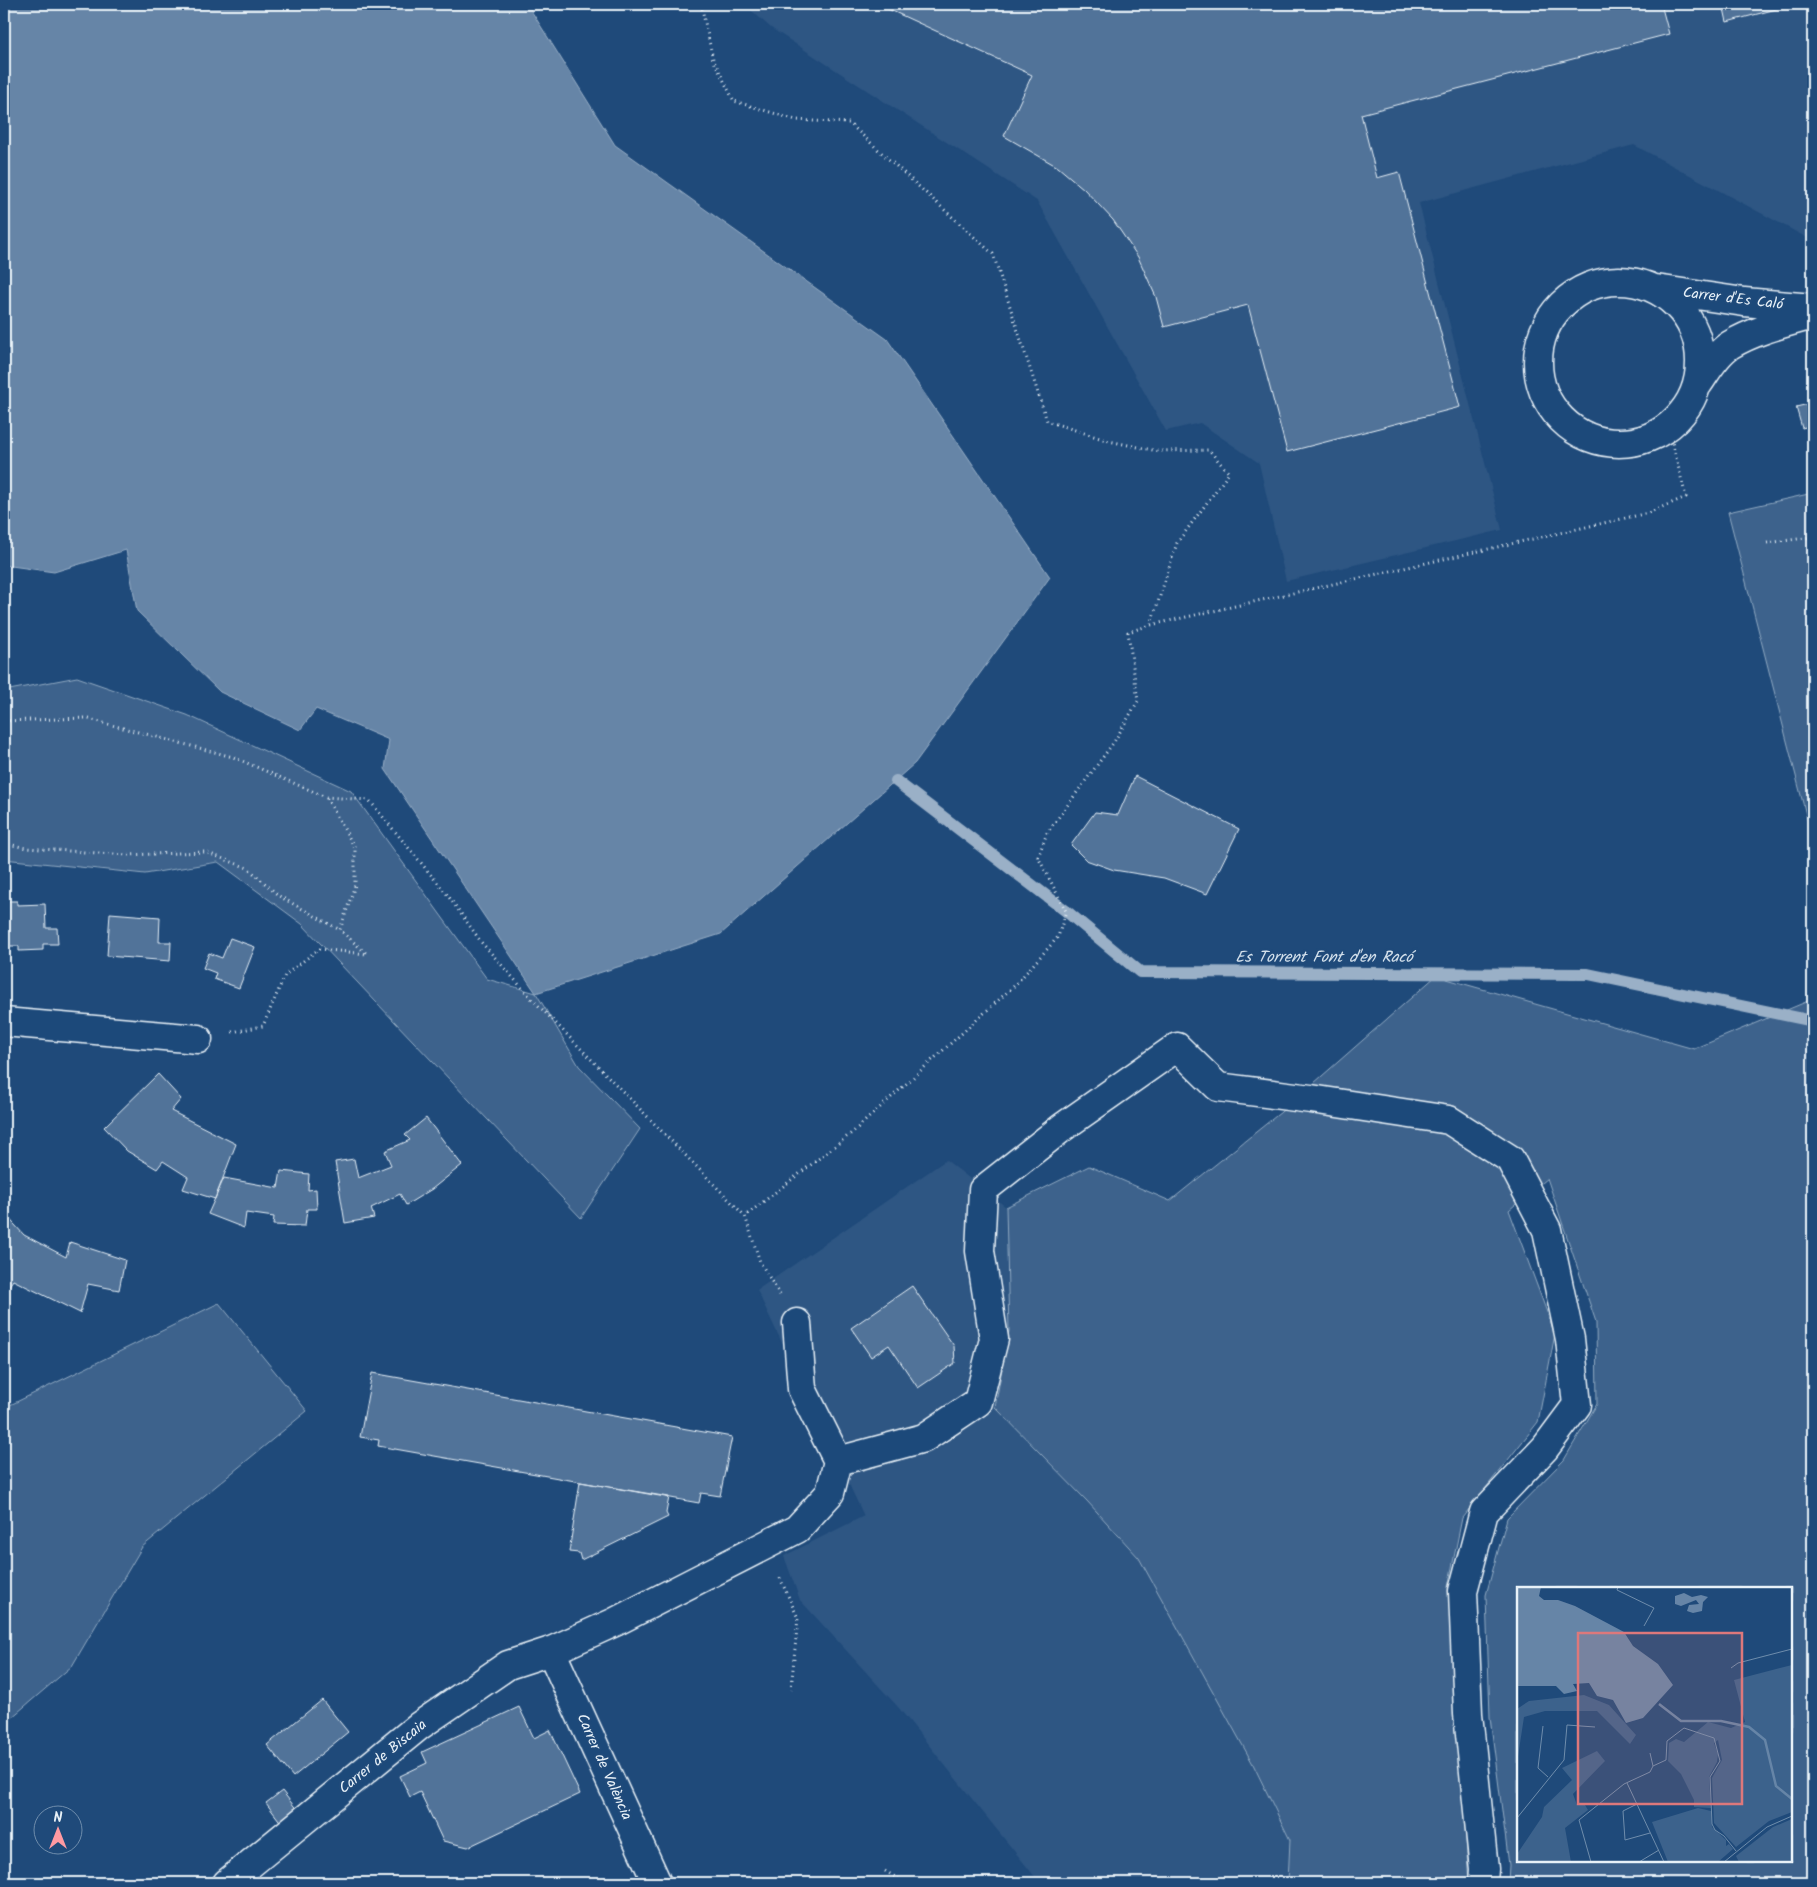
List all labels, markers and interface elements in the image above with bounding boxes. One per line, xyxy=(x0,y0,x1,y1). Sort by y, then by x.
street label: Carrer d'Es Caló xyxy=(1681,281,1786,317)
water label: Es Torrent Font d'en Racó xyxy=(1235,945,1417,970)
inset map xyxy=(1517,1587,1792,1862)
street label: Carrer de València xyxy=(570,1710,638,1824)
street label: Carrer de Biscaia xyxy=(334,1714,432,1800)
north arrow xyxy=(32,1804,82,1854)
text: N xyxy=(54,1807,63,1829)

